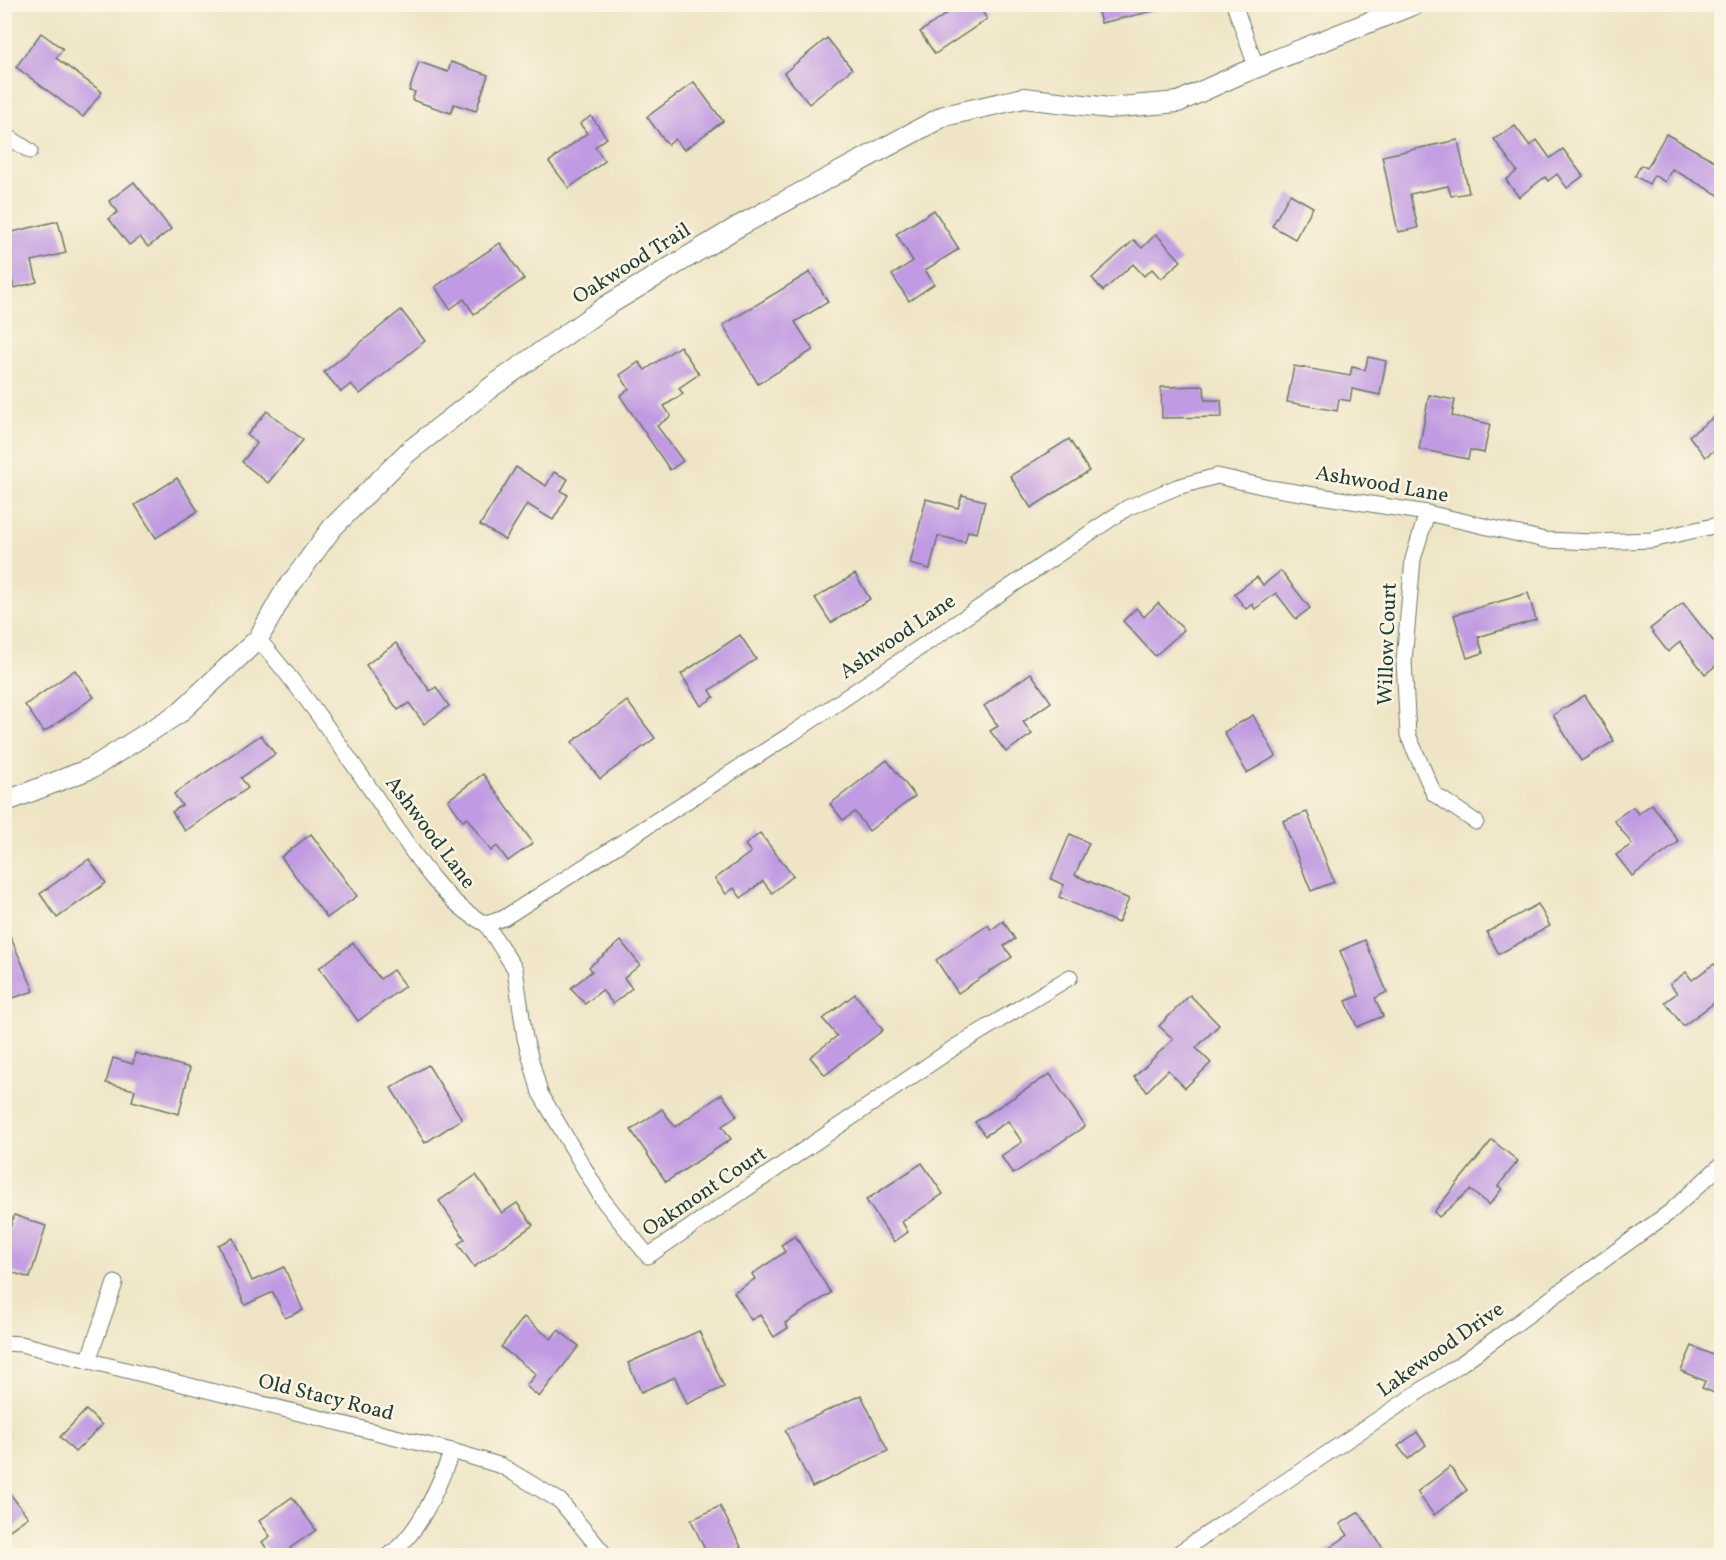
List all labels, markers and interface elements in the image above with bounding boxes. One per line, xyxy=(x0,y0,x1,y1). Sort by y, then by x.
street label: Oakwood Trail xyxy=(567,216,697,312)
street label: Ashwood Lane xyxy=(1313,459,1451,511)
street label: Willow Court xyxy=(1371,582,1405,706)
street label: Ashwood Lane xyxy=(834,587,962,687)
street label: Ashwood Lane xyxy=(378,771,482,896)
street label: Oakmont Court xyxy=(637,1140,773,1244)
street label: Lakewood Drive xyxy=(1372,1295,1510,1405)
street label: Old Stacy Road xyxy=(255,1367,397,1429)

